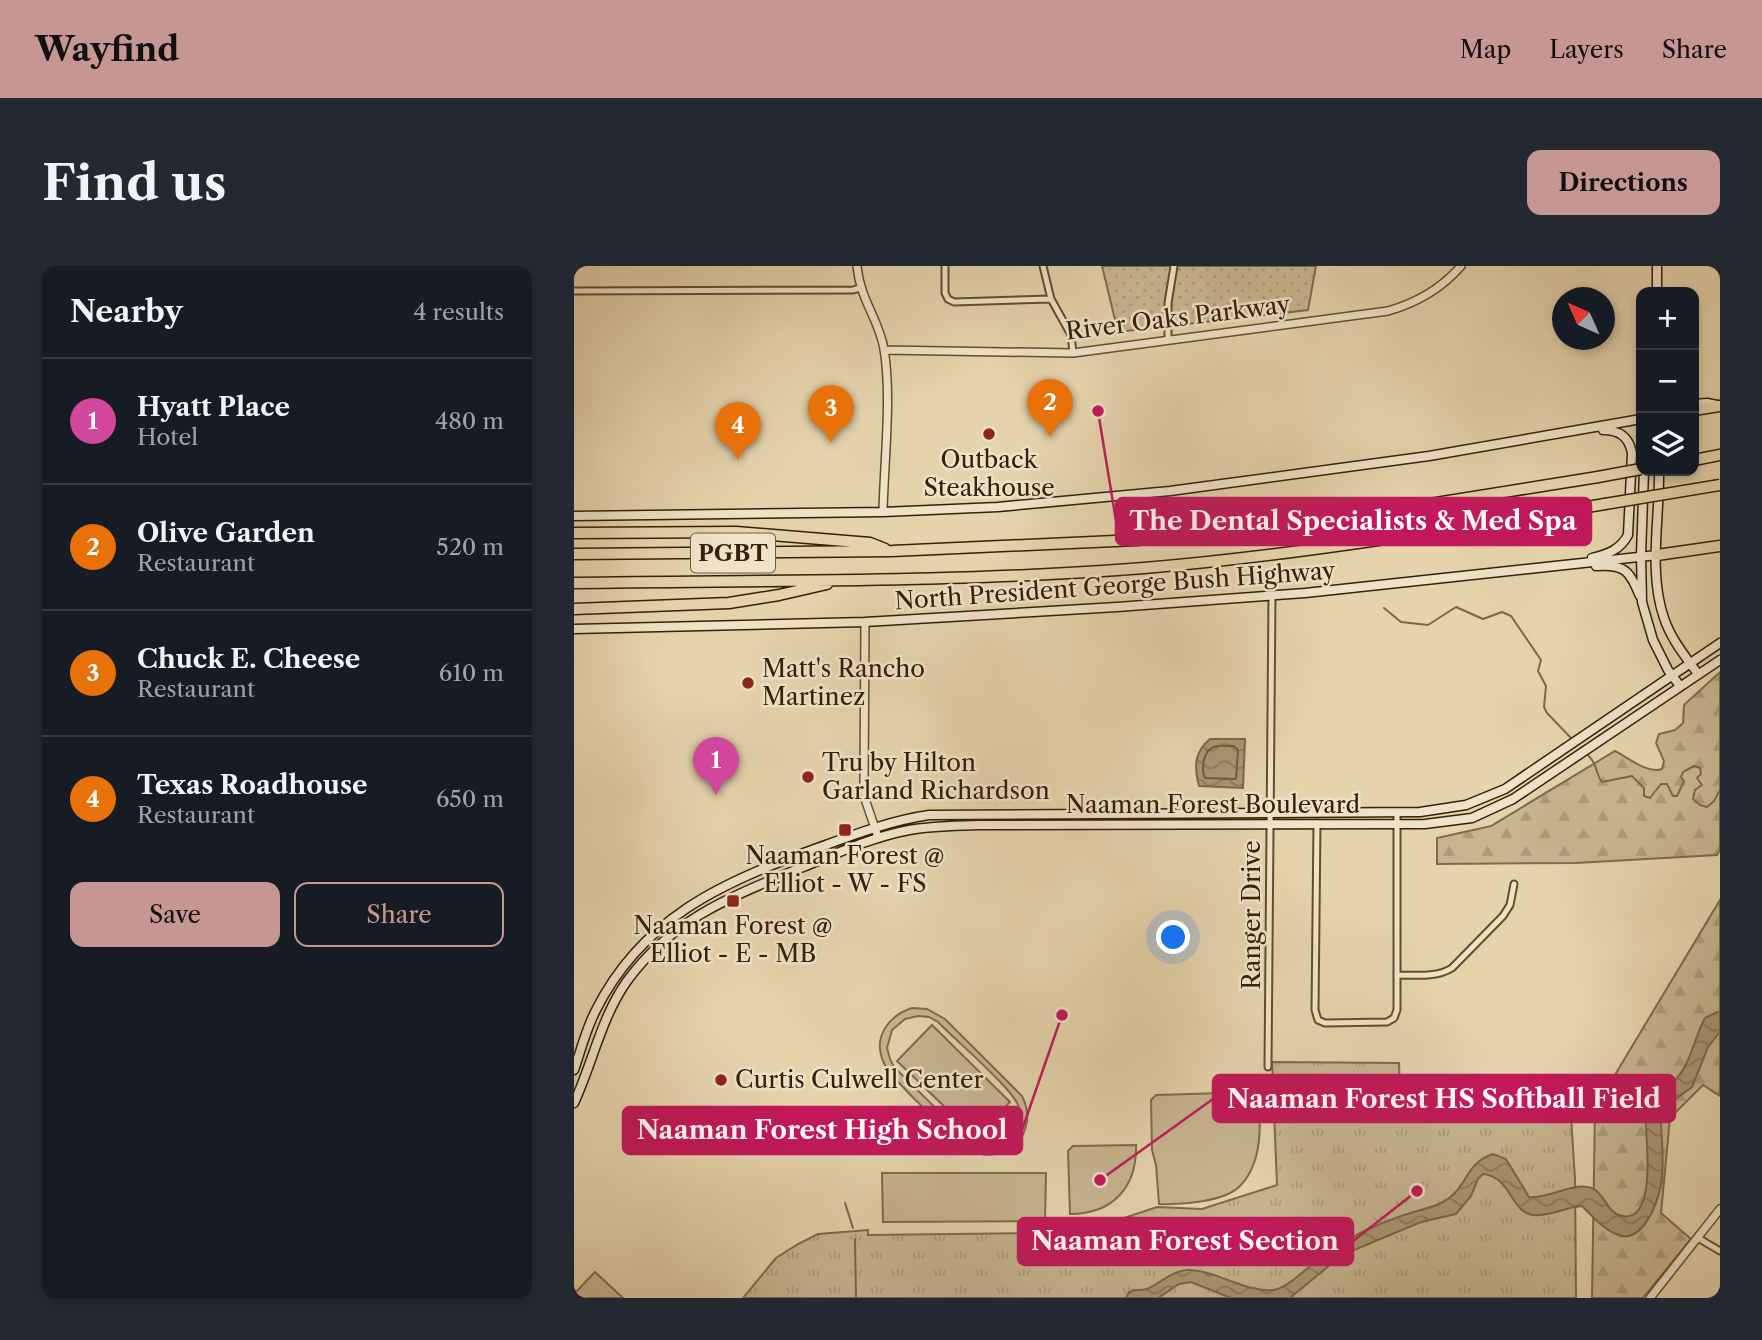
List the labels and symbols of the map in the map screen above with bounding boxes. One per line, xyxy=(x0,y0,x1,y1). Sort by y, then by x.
north arrow xyxy=(1552,287,1615,350)
street label: River Oaks Parkway xyxy=(1064,289,1292,346)
pin: 2 xyxy=(1027,379,1073,437)
pin: 3 xyxy=(808,385,854,443)
pin: 4 xyxy=(715,402,761,460)
marker: Outback Steakhouse xyxy=(981,426,997,442)
place label: Outback Steakhouse xyxy=(923,445,1055,502)
callout: The Dental Specialists & Med Spa xyxy=(1116,498,1591,545)
text: The Dental Specialists & Med Spa xyxy=(1129,505,1578,537)
road number: PGBT xyxy=(691,534,775,572)
street label: North President George Bush Highway xyxy=(894,556,1337,615)
place label: Matt's Rancho Martinez xyxy=(762,654,925,711)
marker: Matt's Rancho Martinez xyxy=(740,675,756,691)
pin: 1 xyxy=(693,737,739,795)
place label: Tru by Hilton Garland Richardson xyxy=(822,748,1050,805)
marker: Tru by Hilton Garland Richardson xyxy=(800,769,816,785)
street label: Naaman Forest Boulevard xyxy=(1066,790,1361,819)
marker: Naaman Forest @ Elliot - W - FS xyxy=(837,822,853,838)
street label: Ranger Drive xyxy=(1237,840,1266,990)
place label: Naaman Forest @ Elliot - W - FS xyxy=(745,841,945,898)
marker: Naaman Forest @ Elliot - E - MB xyxy=(725,893,741,909)
place label: Naaman Forest @ Elliot - E - MB xyxy=(633,911,833,968)
your location xyxy=(1156,920,1190,954)
place label: Curtis Culwell Center xyxy=(735,1065,984,1094)
marker: Curtis Culwell Center xyxy=(713,1072,729,1088)
callout: Naaman Forest HS Softball Field xyxy=(1213,1075,1675,1122)
text: Naaman Forest HS Softball Field xyxy=(1227,1083,1661,1115)
callout: Naaman Forest High School xyxy=(623,1107,1022,1154)
text: Naaman Forest High School xyxy=(637,1114,1007,1146)
callout: Naaman Forest Section xyxy=(1018,1218,1353,1265)
text: Naaman Forest Section xyxy=(1031,1225,1339,1257)

